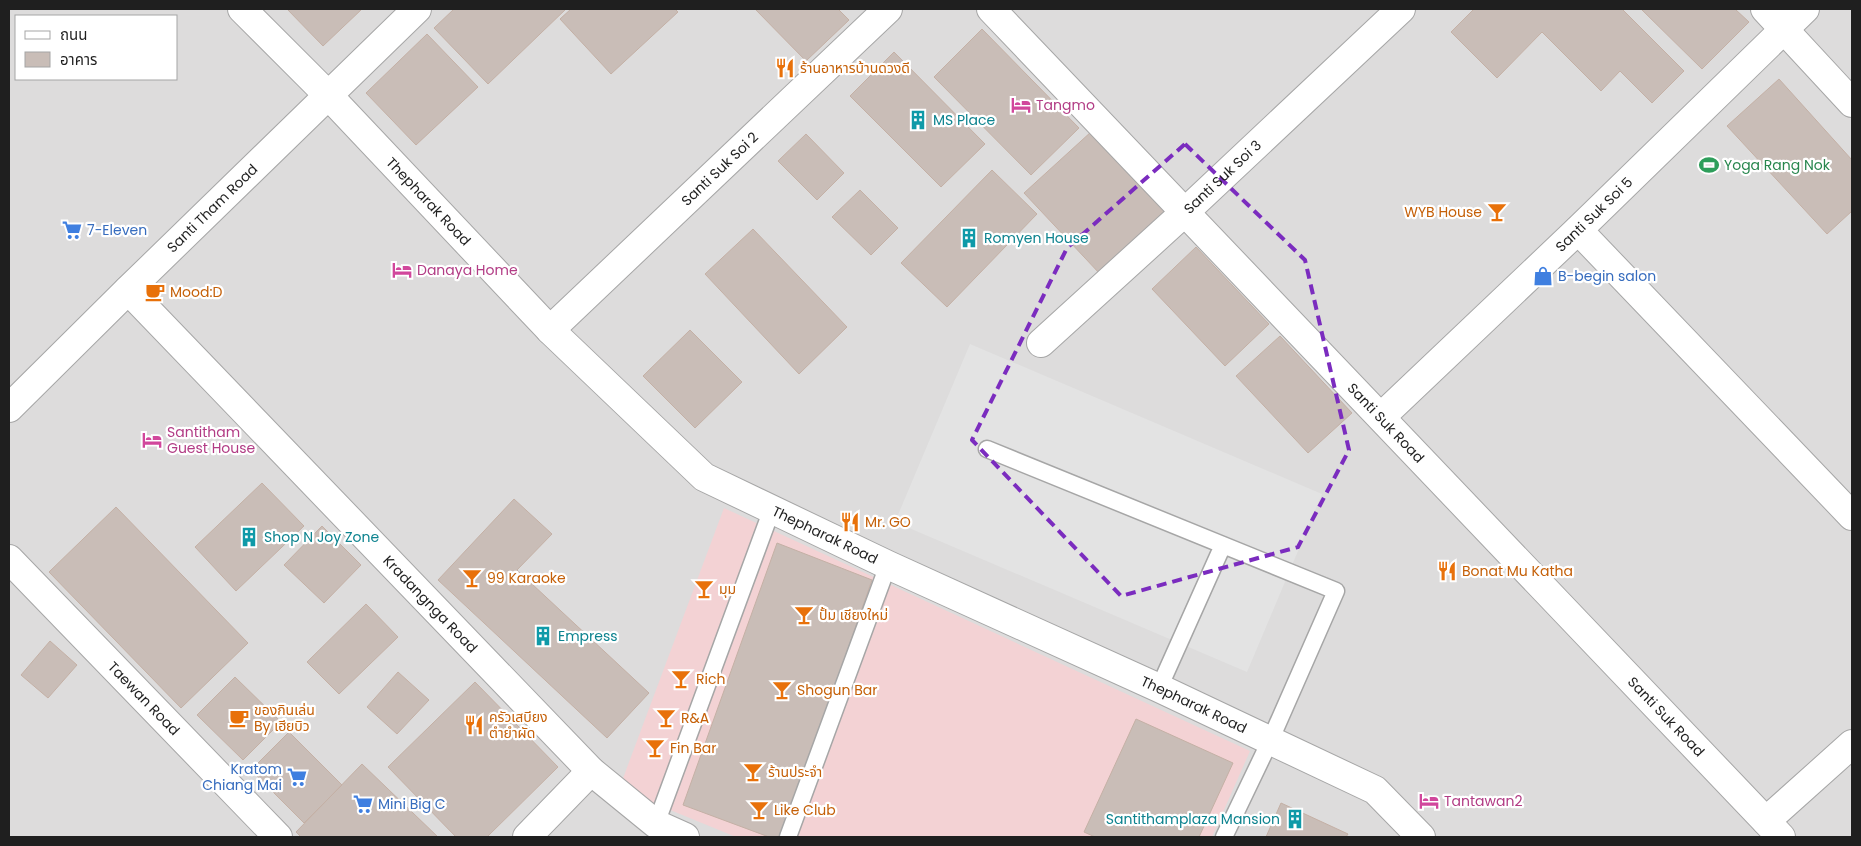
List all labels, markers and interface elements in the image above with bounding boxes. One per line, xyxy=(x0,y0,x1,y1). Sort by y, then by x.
legend xyxy=(15,15,178,80)
text: ถนน xyxy=(60,24,87,45)
text: อาคาร xyxy=(60,49,97,70)
restaurant icon: ร้านอาหารบ้านดวงดี xyxy=(774,57,796,79)
place label: ร้านอาหารบ้านดวงดี xyxy=(800,58,910,78)
hotel icon: Tangmo xyxy=(1010,94,1032,116)
place label: Tangmo xyxy=(1036,95,1095,115)
building icon: MS Place xyxy=(907,109,929,131)
place label: MS Place xyxy=(933,110,996,130)
street label: Santi Suk Soi 2 xyxy=(677,127,763,210)
street label: Santi Suk Soi 3 xyxy=(1179,135,1266,218)
street label: Thepharak Road xyxy=(382,153,475,250)
sports icon: Yoga Rang Nok xyxy=(1698,154,1720,176)
place label: Yoga Rang Nok xyxy=(1724,155,1831,175)
street label: Santi Tham Road xyxy=(162,159,262,257)
street label: Santi Suk Soi 5 xyxy=(1551,172,1637,256)
bar icon: WYB House xyxy=(1486,201,1508,223)
place label: WYB House xyxy=(1404,202,1482,222)
supermarket icon: 7-Eleven xyxy=(61,219,83,241)
place label: 7-Eleven xyxy=(87,220,147,240)
building icon: Romyen House xyxy=(958,227,980,249)
place label: Romyen House xyxy=(984,228,1089,248)
hotel icon: Danaya Home xyxy=(391,259,413,281)
place label: Danaya Home xyxy=(417,260,518,280)
shop icon: B-begin salon xyxy=(1532,265,1554,287)
place label: B-begin salon xyxy=(1558,266,1656,286)
cafe icon: Mood:D xyxy=(144,281,166,303)
place label: Mood:D xyxy=(170,282,222,302)
street label: Santi Suk Road xyxy=(1343,378,1429,467)
place label: Santitham Guest House xyxy=(167,422,256,458)
hotel icon: Santitham Guest House xyxy=(141,429,163,451)
street label: Thepharak Road xyxy=(769,501,881,569)
restaurant icon: Mr. GO xyxy=(839,511,861,533)
place label: Mr. GO xyxy=(865,512,911,532)
building icon: Shop N Joy Zone xyxy=(238,526,260,548)
place label: Shop N Joy Zone xyxy=(264,527,379,547)
street label: Kradangnga Road xyxy=(379,551,482,657)
restaurant icon: Bonat Mu Katha xyxy=(1436,560,1458,582)
place label: Bonat Mu Katha xyxy=(1462,561,1573,581)
bar icon: 99 Karaoke xyxy=(461,567,483,589)
place label: 99 Karaoke xyxy=(487,568,566,588)
bar icon: มุม xyxy=(693,578,715,600)
place label: มุม xyxy=(719,579,736,599)
bar icon: ปั้ม เชียงใหม่ xyxy=(793,604,815,626)
place label: ปั้ม เชียงใหม่ xyxy=(819,605,888,625)
building icon: Empress xyxy=(532,625,554,647)
place label: Empress xyxy=(558,626,618,646)
street label: Taewan Road xyxy=(103,657,184,740)
bar icon: Rich xyxy=(670,668,692,690)
place label: Rich xyxy=(696,669,725,689)
street label: Thepharak Road xyxy=(1138,671,1250,738)
street label: Santi Suk Road xyxy=(1623,672,1709,761)
bar icon: Shogun Bar xyxy=(771,679,793,701)
place label: Shogun Bar xyxy=(797,680,878,700)
place label: ของกินเล่น By เฮียบิว xyxy=(254,700,315,736)
cafe icon: ของกินเล่น By เฮียบิว xyxy=(228,707,250,729)
place label: ครัวเสบียง ตำยำผัด xyxy=(489,707,548,743)
bar icon: R&A xyxy=(655,707,677,729)
place label: R&A xyxy=(681,708,709,728)
restaurant icon: ครัวเสบียง ตำยำผัด xyxy=(463,714,485,736)
bar icon: Fin Bar xyxy=(644,737,666,759)
place label: Fin Bar xyxy=(670,738,716,758)
place label: Kratom Chiang Mai xyxy=(202,759,282,795)
bar icon: ร้านประจำ xyxy=(742,761,764,783)
place label: ร้านประจำ xyxy=(768,762,822,782)
supermarket icon: Kratom Chiang Mai xyxy=(286,766,308,788)
hotel icon: Tantawan2 xyxy=(1418,790,1440,812)
place label: Tantawan2 xyxy=(1444,791,1523,811)
supermarket icon: Mini Big C xyxy=(352,793,374,815)
place label: Mini Big C xyxy=(378,794,446,814)
bar icon: Like Club xyxy=(748,799,770,821)
place label: Like Club xyxy=(774,800,836,820)
building icon: Santithamplaza Mansion xyxy=(1284,808,1306,830)
place label: Santithamplaza Mansion xyxy=(1106,809,1280,829)

